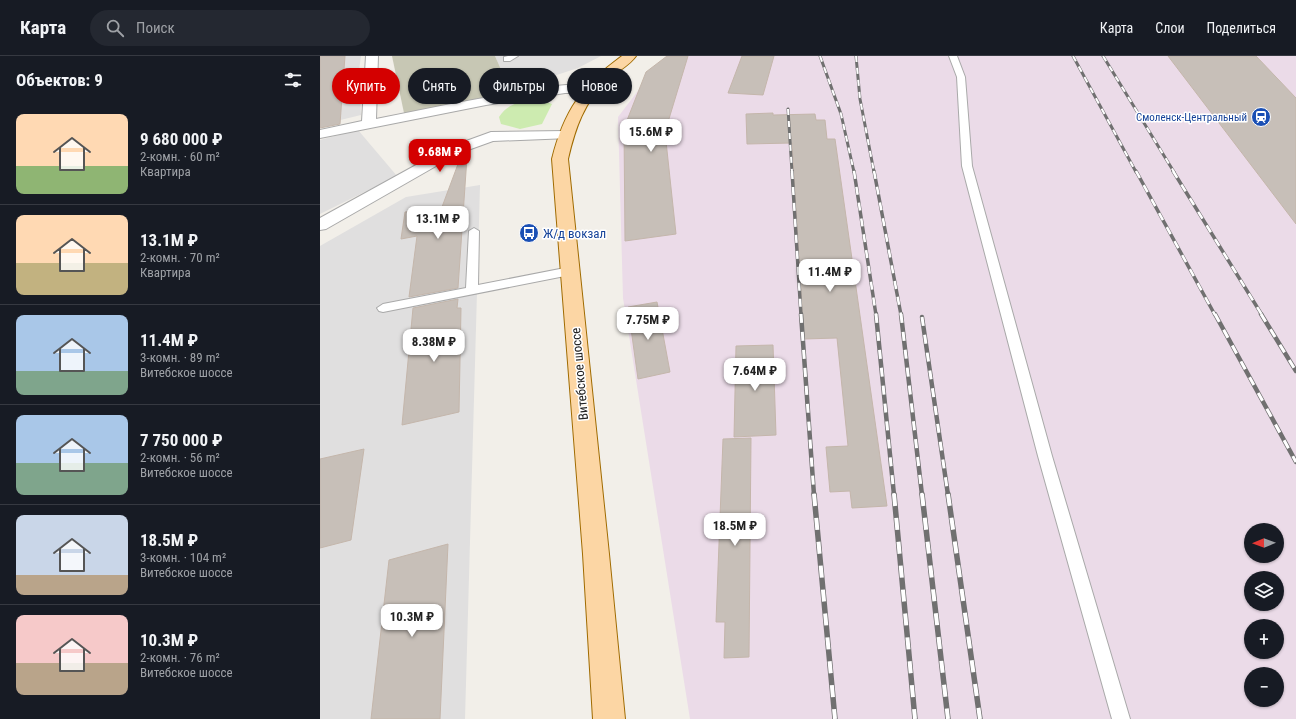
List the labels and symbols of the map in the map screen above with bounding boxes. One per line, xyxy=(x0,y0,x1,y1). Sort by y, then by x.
station icon: Смоленск-Центральный xyxy=(1250,106,1272,128)
place label: Смоленск-Центральный xyxy=(1136,111,1247,124)
pin: 15.6M ₽ xyxy=(614,119,688,153)
pin: 9.68M ₽ xyxy=(403,139,477,173)
pin: 13.1M ₽ xyxy=(401,206,475,240)
bus stop icon: Ж/д вокзал xyxy=(518,222,540,244)
place label: Ж/д вокзал xyxy=(543,226,606,241)
pin: 11.4M ₽ xyxy=(793,259,867,293)
pin: 7.75M ₽ xyxy=(611,307,685,341)
street label: Витебское шоссе xyxy=(568,327,591,421)
pin: 8.38M ₽ xyxy=(397,329,471,363)
pin: 7.64M ₽ xyxy=(718,358,792,392)
pin: 18.5M ₽ xyxy=(698,513,772,547)
north arrow xyxy=(1244,523,1284,563)
pin: 10.3M ₽ xyxy=(375,604,449,638)

